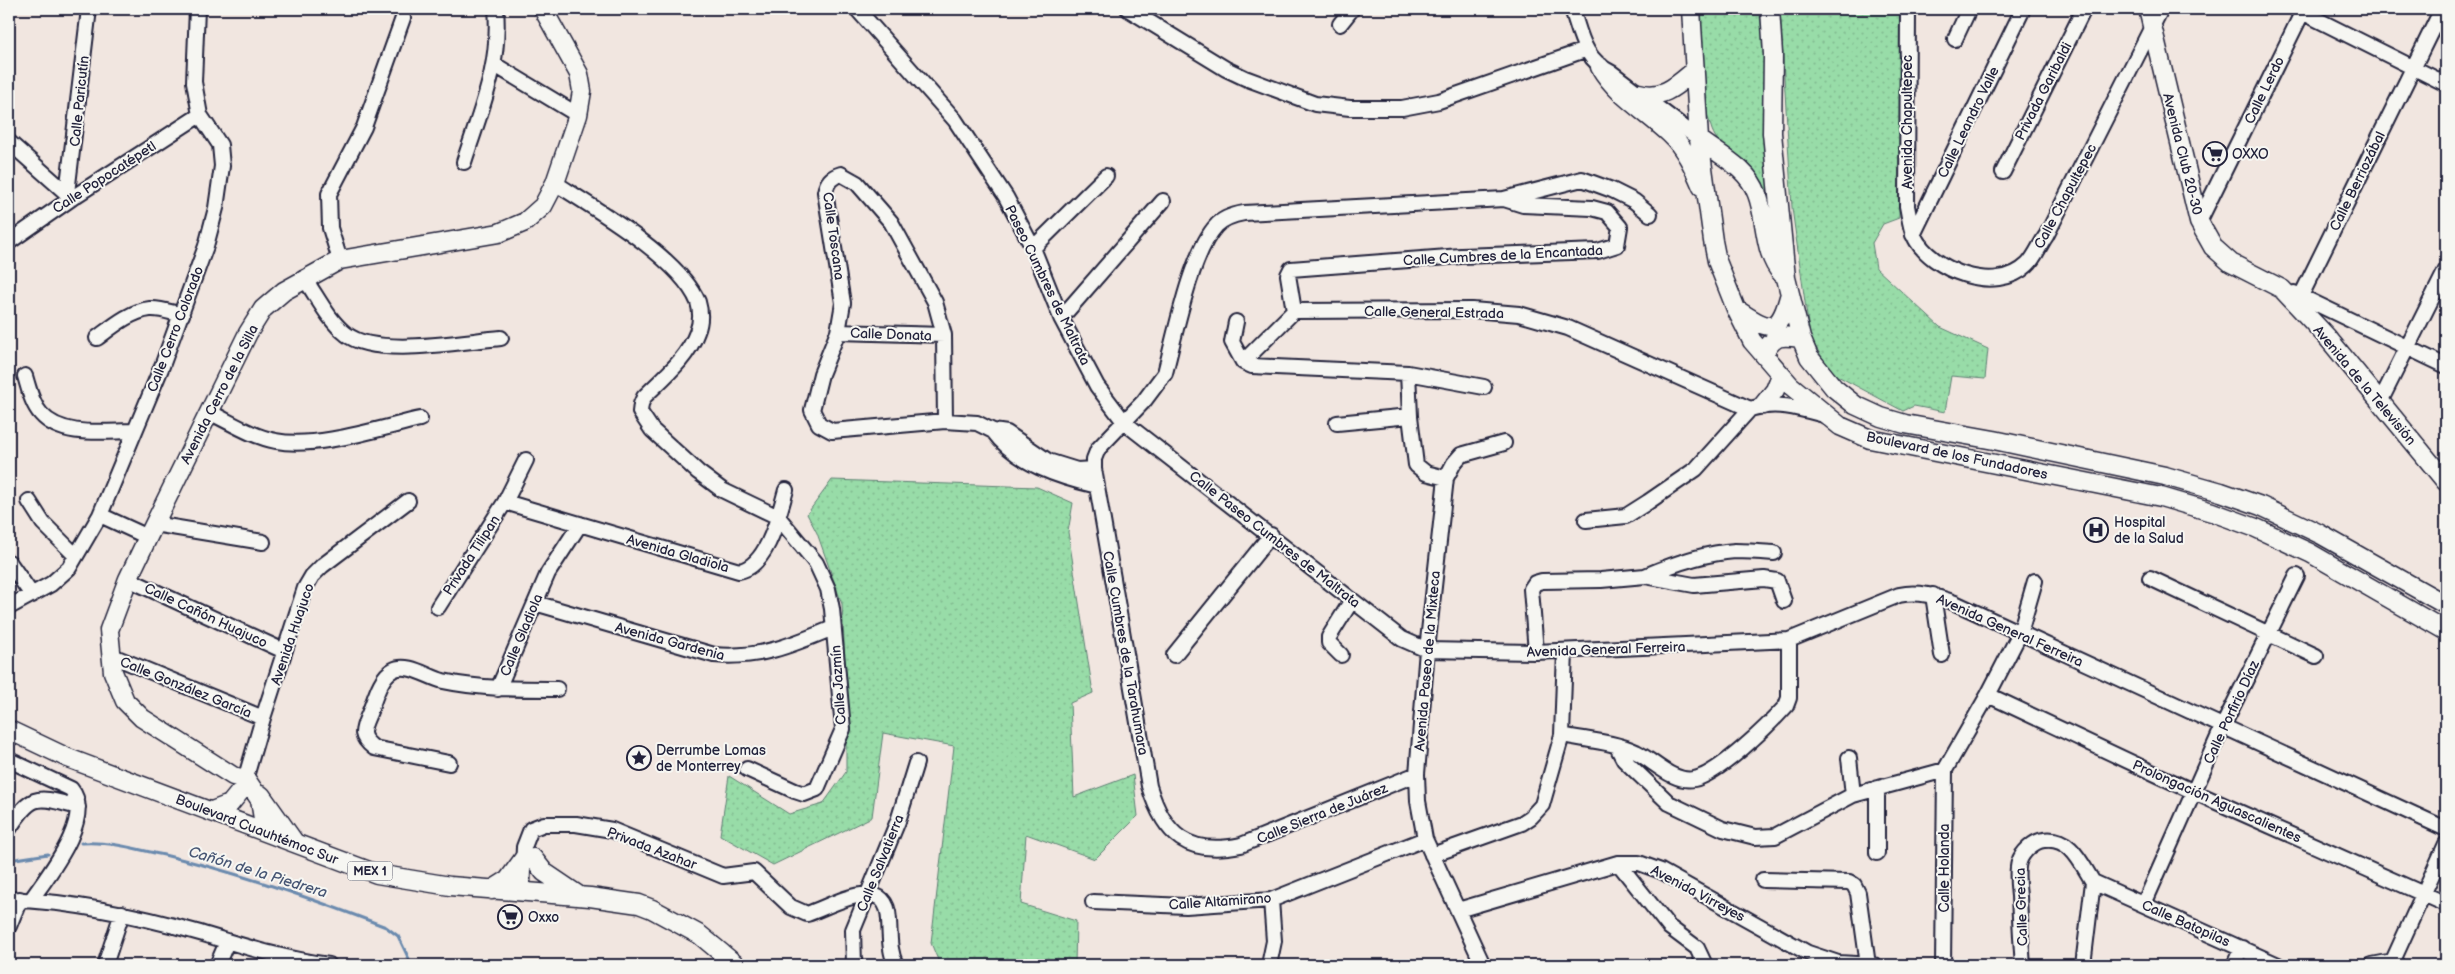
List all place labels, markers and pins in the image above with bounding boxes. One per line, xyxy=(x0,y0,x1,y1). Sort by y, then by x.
supermarket icon: OXXO xyxy=(2202,141,2228,167)
place label: OXXO xyxy=(2232,146,2269,163)
place label: Hospital de la Salud xyxy=(2114,514,2184,547)
hospital icon: Hospital de la Salud xyxy=(2083,517,2109,543)
place label: Derrumbe Lomas de Monterrey xyxy=(656,742,766,775)
place icon: Derrumbe Lomas de Monterrey xyxy=(626,745,652,771)
supermarket icon: Oxxo xyxy=(497,904,523,930)
place label: Oxxo xyxy=(528,909,559,926)

